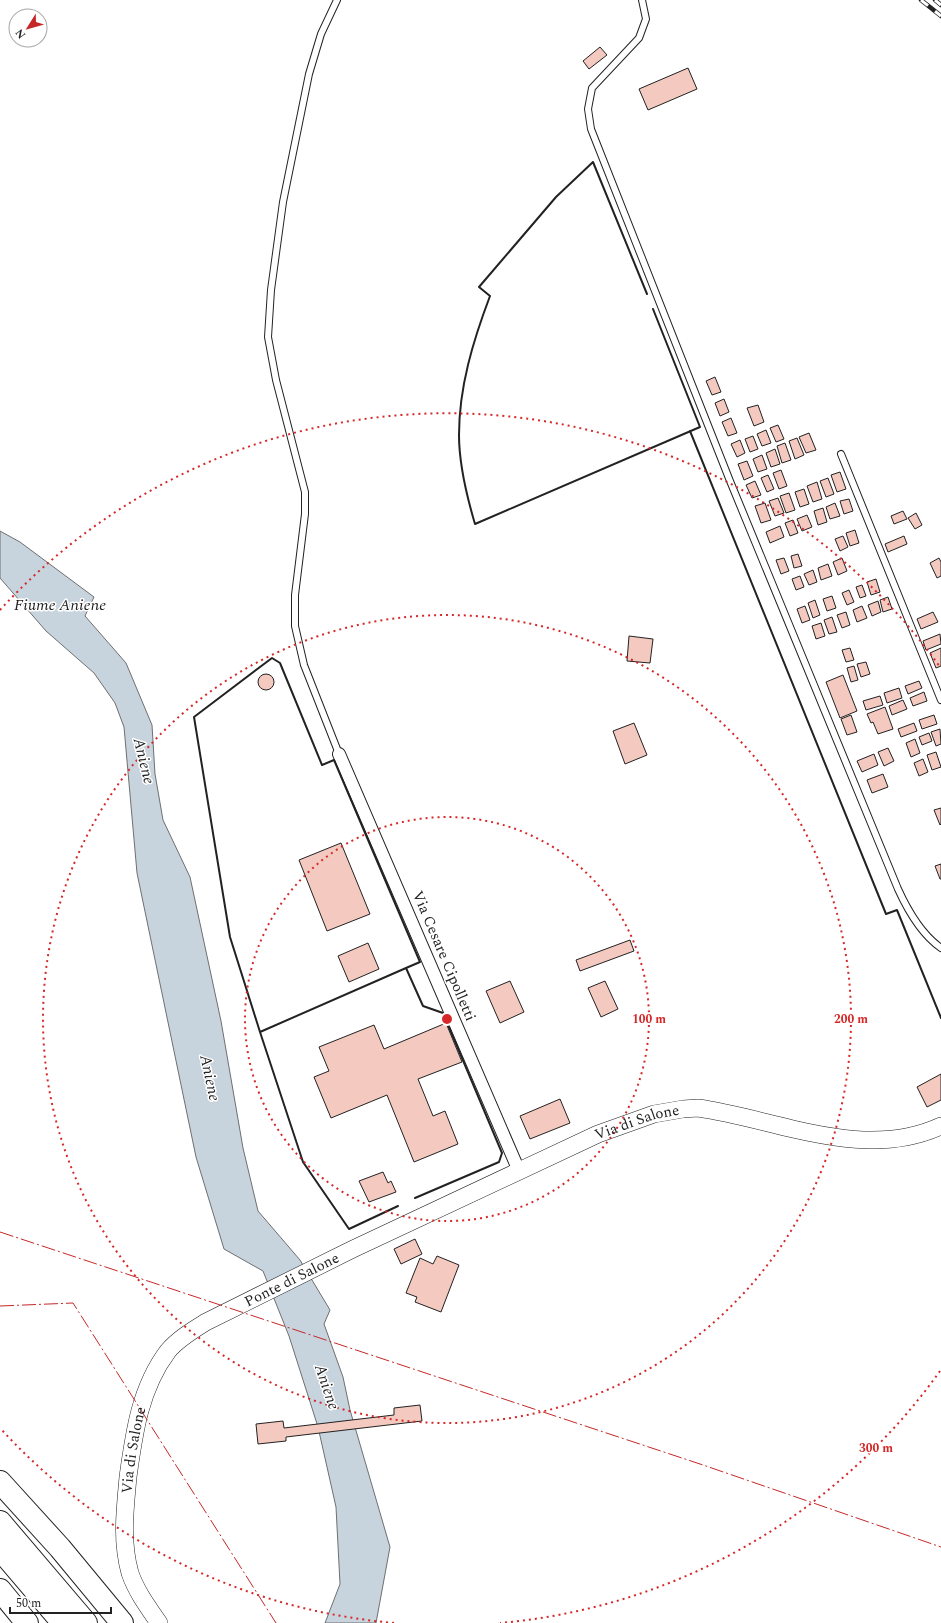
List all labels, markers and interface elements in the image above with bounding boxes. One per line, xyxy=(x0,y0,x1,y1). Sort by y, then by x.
north arrow xyxy=(8,8,48,48)
text: N xyxy=(11,25,30,42)
water label: Fiume Aniene xyxy=(14,593,106,617)
water label: Aniene xyxy=(126,734,161,787)
street label: Via Cesare Cipolletti xyxy=(406,887,482,1025)
text: 100 m xyxy=(632,1010,666,1029)
text: 200 m xyxy=(834,1010,868,1029)
centre of rings xyxy=(440,1012,454,1026)
water label: Aniene xyxy=(193,1052,227,1103)
street label: Via di Salone xyxy=(591,1098,681,1146)
street label: Ponte di Salone xyxy=(240,1246,343,1313)
water label: Aniene xyxy=(308,1360,346,1413)
street label: Via di Salone xyxy=(115,1404,152,1495)
text: 300 m xyxy=(859,1439,893,1458)
scale bar xyxy=(10,1589,111,1615)
text: 50 m xyxy=(16,1594,41,1613)

